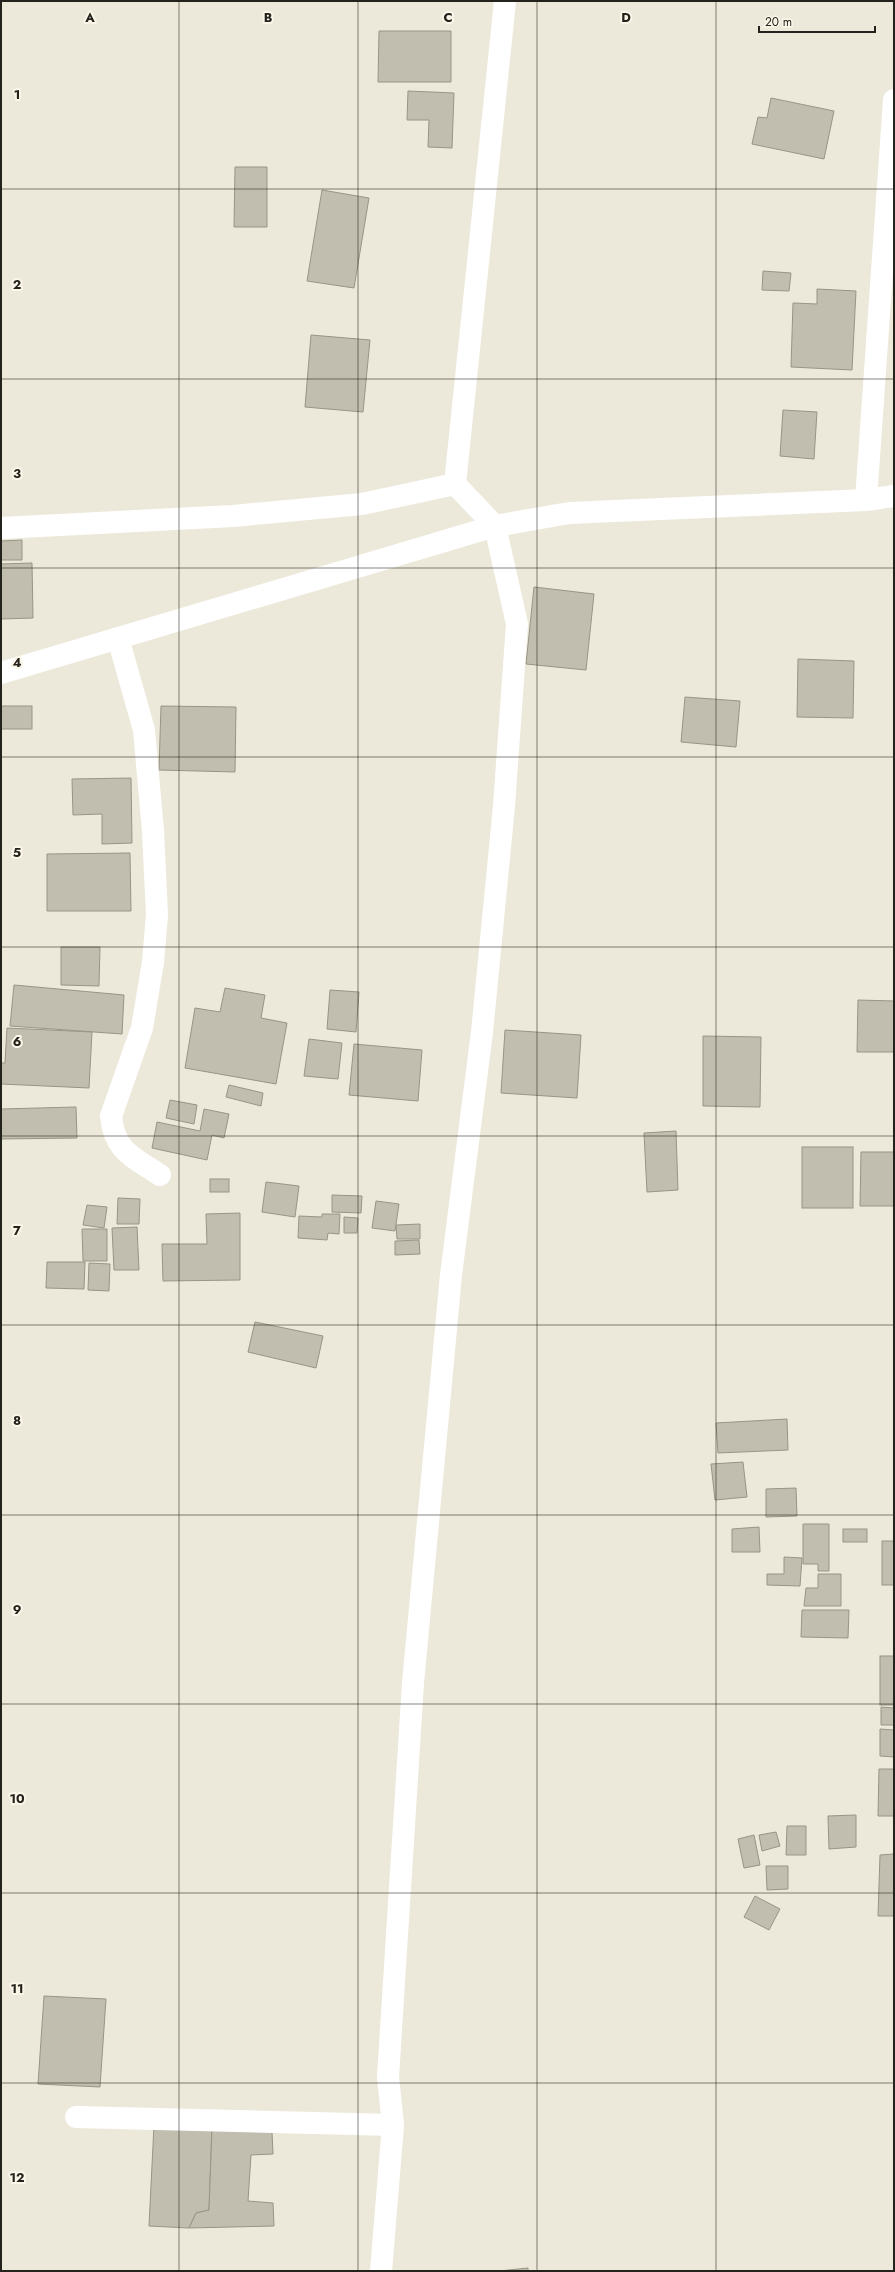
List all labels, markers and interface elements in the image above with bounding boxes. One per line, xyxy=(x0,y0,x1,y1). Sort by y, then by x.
text: A xyxy=(84,8,95,27)
text: B xyxy=(264,8,273,27)
text: C xyxy=(443,8,453,27)
text: D xyxy=(621,8,631,27)
scale bar xyxy=(759,8,875,34)
text: 20 m xyxy=(765,13,792,31)
text: 1 xyxy=(14,85,20,104)
text: 2 xyxy=(13,275,21,294)
text: 3 xyxy=(13,464,21,483)
text: 4 xyxy=(12,653,22,672)
text: 5 xyxy=(13,843,21,862)
text: 6 xyxy=(13,1032,22,1051)
text: 7 xyxy=(13,1221,21,1240)
text: 8 xyxy=(13,1411,21,1430)
text: 9 xyxy=(13,1600,22,1619)
text: 10 xyxy=(9,1789,25,1808)
text: 11 xyxy=(10,1979,24,1998)
text: 12 xyxy=(9,2168,25,2187)

